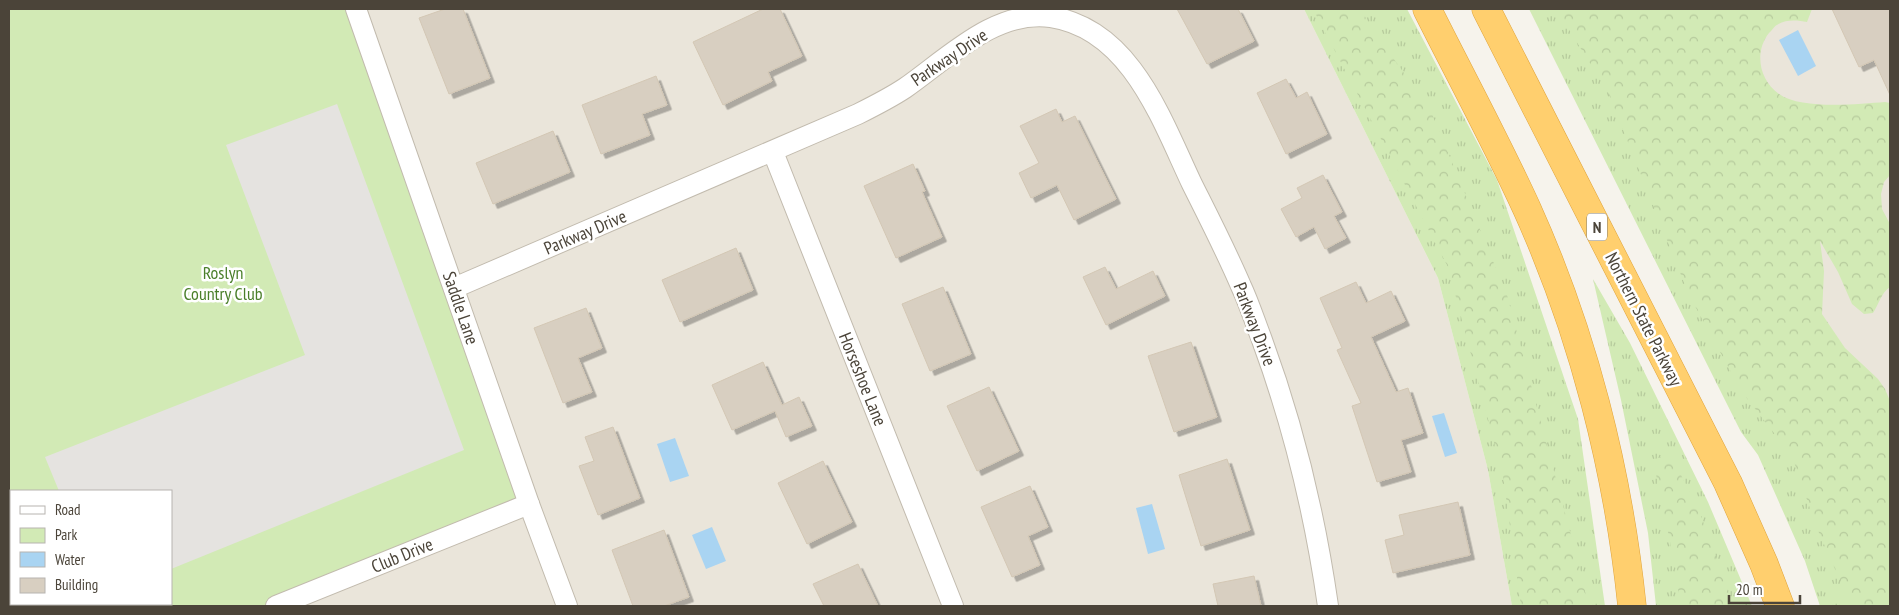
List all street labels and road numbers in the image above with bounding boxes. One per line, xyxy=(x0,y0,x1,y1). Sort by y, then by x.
street label: Parkway Drive xyxy=(906,23,992,91)
street label: Parkway Drive xyxy=(540,204,630,260)
road number: N xyxy=(1587,213,1607,240)
street label: Northern State Parkway xyxy=(1600,248,1688,390)
street label: Saddle Lane xyxy=(438,268,484,348)
street label: Parkway Drive xyxy=(1229,279,1281,369)
street label: Horseshoe Lane xyxy=(834,329,892,429)
street label: Club Drive xyxy=(368,532,436,578)

